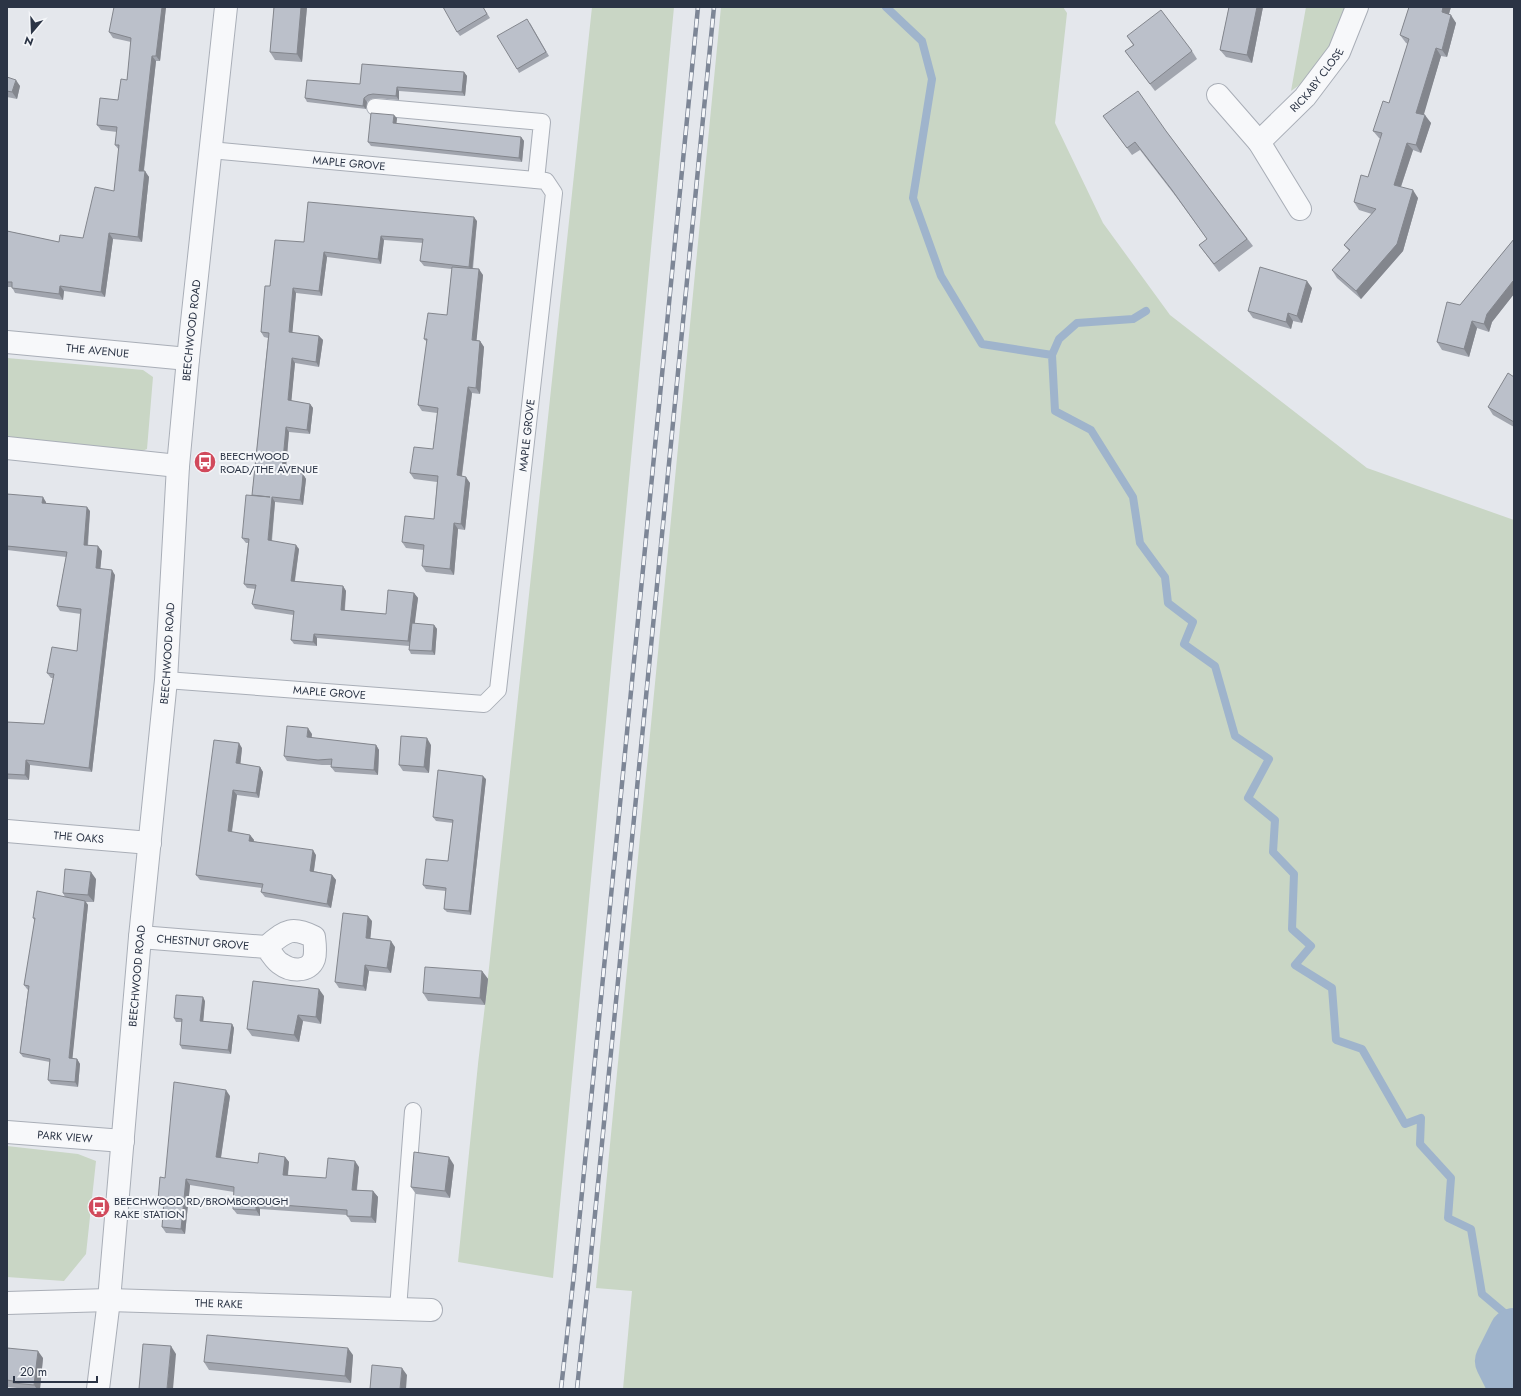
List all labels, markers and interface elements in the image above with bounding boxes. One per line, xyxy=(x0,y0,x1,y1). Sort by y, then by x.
north arrow xyxy=(12,12,52,52)
text: N xyxy=(22,32,35,50)
street label: RICKABY CLOSE xyxy=(1286,46,1348,116)
street label: MAPLE GROVE xyxy=(312,152,386,174)
street label: BEECHWOOD ROAD xyxy=(178,278,205,382)
street label: THE AVENUE xyxy=(65,340,130,361)
street label: MAPLE GROVE xyxy=(515,398,539,472)
place label: BEECHWOOD ROAD/THE AVENUE xyxy=(220,448,318,477)
bus stop icon: BEECHWOOD ROAD/THE AVENUE xyxy=(192,449,218,475)
street label: BEECHWOOD ROAD xyxy=(156,602,178,705)
street label: MAPLE GROVE xyxy=(293,682,367,703)
street label: THE OAKS xyxy=(53,827,104,847)
street label: BEECHWOOD ROAD xyxy=(124,924,149,1027)
street label: CHESTNUT GROVE xyxy=(156,930,250,954)
street label: PARK VIEW xyxy=(37,1126,93,1147)
place label: BEECHWOOD RD/BROMBOROUGH RAKE STATION xyxy=(114,1193,288,1222)
bus stop icon: BEECHWOOD RD/BROMBOROUGH RAKE STATION xyxy=(86,1194,112,1220)
street label: THE RAKE xyxy=(195,1295,243,1312)
scale bar xyxy=(14,1358,97,1384)
text: 20 m xyxy=(20,1363,47,1381)

